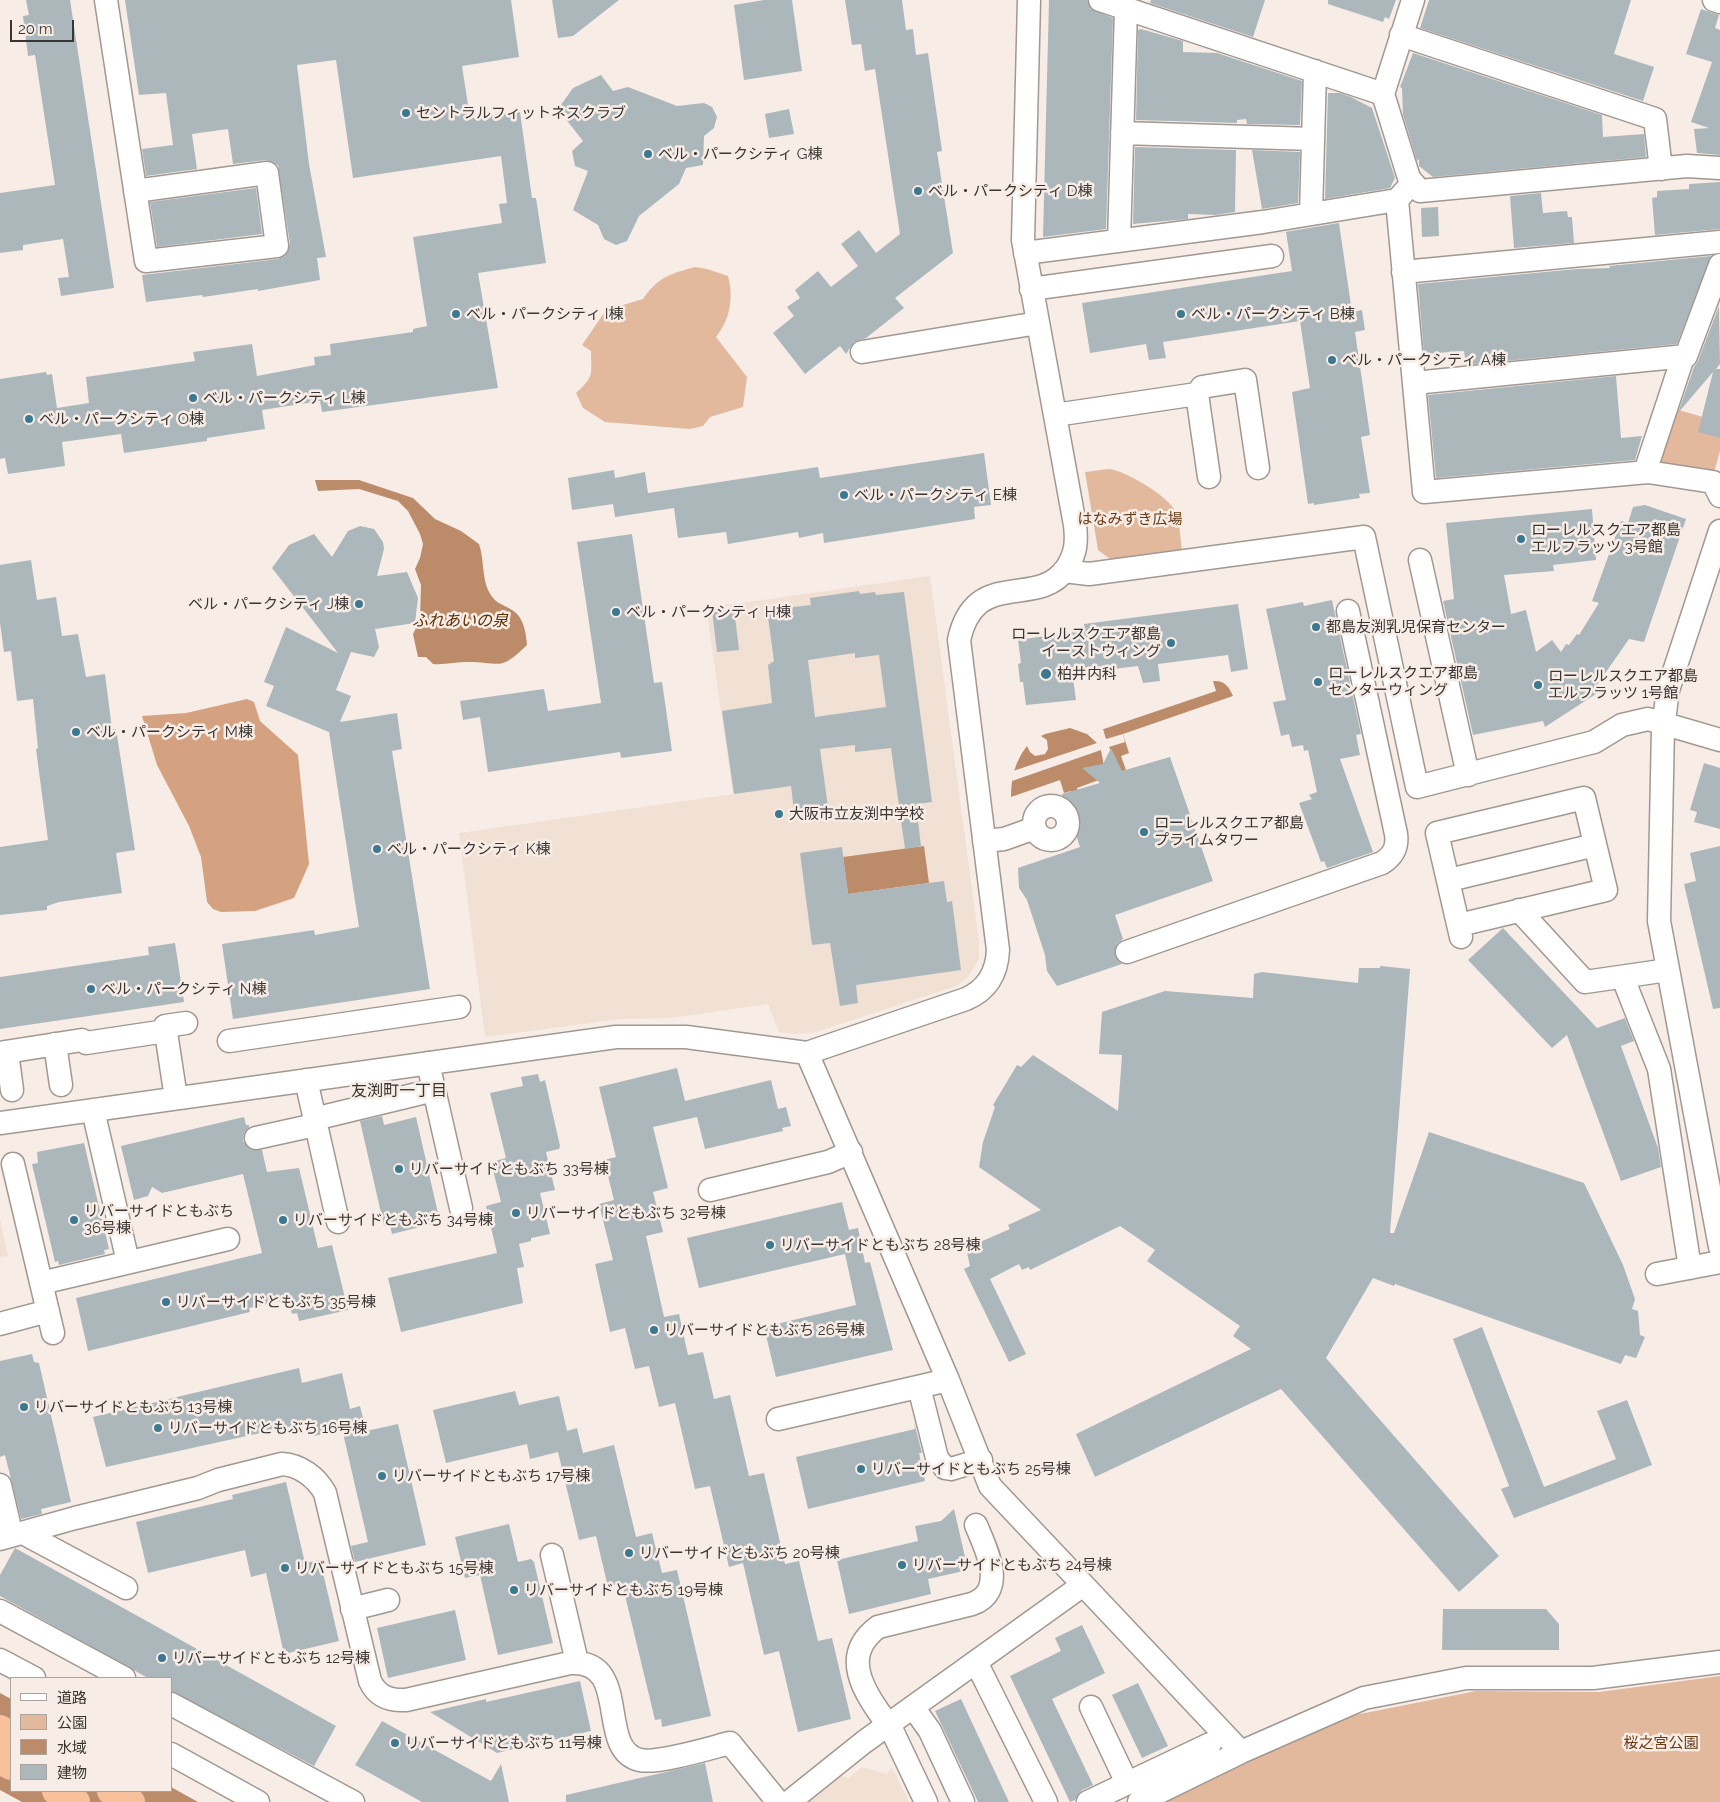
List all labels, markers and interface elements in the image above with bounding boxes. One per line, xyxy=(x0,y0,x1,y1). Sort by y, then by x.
scale bar xyxy=(12,10,76,42)
text: 20 m xyxy=(18,20,53,38)
place label: セントラルフィットネスクラブ xyxy=(416,104,626,122)
marker: セントラルフィットネスクラブ xyxy=(400,107,412,119)
place label: ベル・パークシティ G棟 xyxy=(658,145,823,163)
marker: ベル・パークシティ G棟 xyxy=(642,148,654,160)
place label: ベル・パークシティ D棟 xyxy=(928,182,1093,200)
marker: ベル・パークシティ D棟 xyxy=(912,185,924,197)
place label: ベル・パークシティ I棟 xyxy=(466,305,624,323)
place label: ベル・パークシティ B棟 xyxy=(1191,305,1355,323)
marker: ベル・パークシティ I棟 xyxy=(450,308,462,320)
marker: ベル・パークシティ B棟 xyxy=(1175,308,1187,320)
place label: ベル・パークシティ A棟 xyxy=(1342,351,1506,369)
marker: ベル・パークシティ A棟 xyxy=(1326,354,1338,366)
place label: ベル・パークシティ L棟 xyxy=(203,389,366,407)
marker: ベル・パークシティ L棟 xyxy=(187,392,199,404)
place label: ベル・パークシティ O棟 xyxy=(39,410,204,428)
marker: ベル・パークシティ O棟 xyxy=(23,413,35,425)
place label: ベル・パークシティ E棟 xyxy=(854,486,1017,504)
marker: ベル・パークシティ E棟 xyxy=(838,489,850,501)
park label: はなみずき広場 xyxy=(1078,510,1182,528)
place label: ローレルスクエア都島 エルフラッツ 3号館 xyxy=(1531,521,1681,556)
marker: ローレルスクエア都島 エルフラッツ 3号館 xyxy=(1515,533,1527,545)
place label: ベル・パークシティ J棟 xyxy=(188,595,349,613)
marker: ベル・パークシティ J棟 xyxy=(353,598,365,610)
place label: ベル・パークシティ H棟 xyxy=(626,603,791,621)
marker: ベル・パークシティ H棟 xyxy=(610,606,622,618)
water label: ふれあいの泉 xyxy=(412,611,508,631)
place label: 都島友渕乳児保育センター xyxy=(1326,618,1506,636)
marker: 都島友渕乳児保育センター xyxy=(1310,621,1322,633)
place label: ローレルスクエア都島 イーストウィング xyxy=(1011,625,1161,660)
marker: ローレルスクエア都島 イーストウィング xyxy=(1165,637,1177,649)
place label: ローレルスクエア都島 センターウィング xyxy=(1328,664,1478,699)
place label: 柏井内科 xyxy=(1057,665,1117,683)
marker: 柏井内科 xyxy=(1039,667,1053,681)
place label: ローレルスクエア都島 エルフラッツ 1号館 xyxy=(1548,667,1698,702)
marker: ローレルスクエア都島 センターウィング xyxy=(1312,676,1324,688)
marker: ローレルスクエア都島 エルフラッツ 1号館 xyxy=(1532,679,1544,691)
place label: ベル・パークシティ M棟 xyxy=(86,723,253,741)
marker: ベル・パークシティ M棟 xyxy=(70,726,82,738)
place label: 大阪市立友渕中学校 xyxy=(789,805,924,823)
marker: 大阪市立友渕中学校 xyxy=(773,808,785,820)
place label: ローレルスクエア都島 プライムタワー xyxy=(1154,814,1304,849)
marker: ローレルスクエア都島 プライムタワー xyxy=(1138,826,1150,838)
place label: ベル・パークシティ K棟 xyxy=(387,840,550,858)
marker: ベル・パークシティ K棟 xyxy=(371,843,383,855)
place label: ベル・パークシティ N棟 xyxy=(101,980,266,998)
marker: ベル・パークシティ N棟 xyxy=(85,983,97,995)
district label: 友渕町一丁目 xyxy=(351,1081,447,1101)
place label: リバーサイドともぶち 33号棟 xyxy=(409,1160,609,1178)
marker: リバーサイドともぶち 33号棟 xyxy=(393,1163,405,1175)
place label: リバーサイドともぶち 36号棟 xyxy=(84,1202,234,1237)
place label: リバーサイドともぶち 32号棟 xyxy=(526,1204,726,1222)
marker: リバーサイドともぶち 32号棟 xyxy=(510,1207,522,1219)
place label: リバーサイドともぶち 34号棟 xyxy=(293,1211,493,1229)
marker: リバーサイドともぶち 36号棟 xyxy=(68,1214,80,1226)
marker: リバーサイドともぶち 34号棟 xyxy=(277,1214,289,1226)
place label: リバーサイドともぶち 28号棟 xyxy=(780,1236,981,1254)
marker: リバーサイドともぶち 28号棟 xyxy=(764,1239,776,1251)
place label: リバーサイドともぶち 35号棟 xyxy=(176,1293,376,1311)
marker: リバーサイドともぶち 35号棟 xyxy=(160,1296,172,1308)
place label: リバーサイドともぶち 26号棟 xyxy=(664,1321,865,1339)
marker: リバーサイドともぶち 26号棟 xyxy=(648,1324,660,1336)
place label: リバーサイドともぶち 13号棟 xyxy=(34,1398,232,1416)
marker: リバーサイドともぶち 13号棟 xyxy=(18,1401,30,1413)
place label: リバーサイドともぶち 16号棟 xyxy=(168,1419,367,1437)
marker: リバーサイドともぶち 16号棟 xyxy=(152,1422,164,1434)
place label: リバーサイドともぶち 25号棟 xyxy=(871,1460,1071,1478)
marker: リバーサイドともぶち 25号棟 xyxy=(855,1463,867,1475)
place label: リバーサイドともぶち 17号棟 xyxy=(392,1467,590,1485)
marker: リバーサイドともぶち 17号棟 xyxy=(376,1470,388,1482)
place label: リバーサイドともぶち 20号棟 xyxy=(639,1544,840,1562)
marker: リバーサイドともぶち 20号棟 xyxy=(623,1547,635,1559)
place label: リバーサイドともぶち 24号棟 xyxy=(912,1556,1112,1574)
place label: リバーサイドともぶち 15号棟 xyxy=(295,1559,493,1577)
marker: リバーサイドともぶち 24号棟 xyxy=(896,1559,908,1571)
marker: リバーサイドともぶち 15号棟 xyxy=(279,1562,291,1574)
place label: リバーサイドともぶち 19号棟 xyxy=(524,1581,723,1599)
marker: リバーサイドともぶち 19号棟 xyxy=(508,1584,520,1596)
place label: リバーサイドともぶち 12号棟 xyxy=(172,1649,370,1667)
marker: リバーサイドともぶち 12号棟 xyxy=(156,1652,168,1664)
legend xyxy=(10,1677,172,1792)
text: 道路 xyxy=(57,1689,87,1707)
text: 公園 xyxy=(57,1714,87,1732)
place label: リバーサイドともぶち 11号棟 xyxy=(405,1734,602,1752)
park label: 桜之宮公園 xyxy=(1624,1734,1698,1752)
marker: リバーサイドともぶち 11号棟 xyxy=(389,1737,401,1749)
text: 水域 xyxy=(57,1739,87,1757)
text: 建物 xyxy=(57,1764,87,1782)

